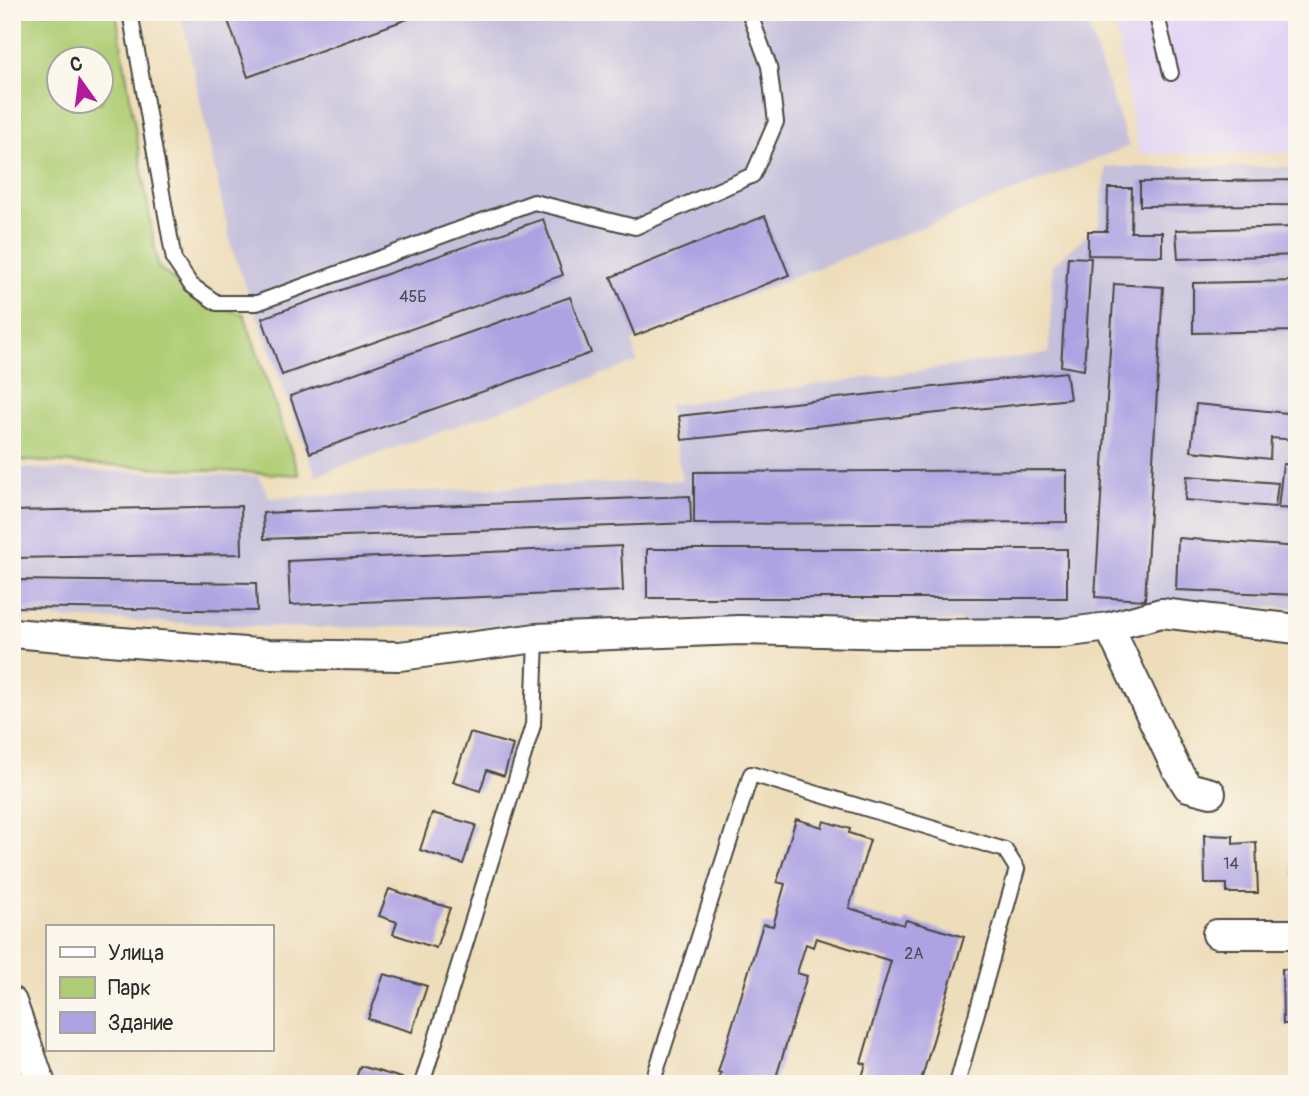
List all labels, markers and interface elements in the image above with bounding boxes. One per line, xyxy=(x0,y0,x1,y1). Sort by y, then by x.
north arrow xyxy=(46,46,116,116)
text: С xyxy=(68,51,85,78)
house number: 45Б xyxy=(399,287,427,307)
house number: 14 xyxy=(1223,854,1239,874)
legend xyxy=(46,925,273,1050)
text: Улица xyxy=(108,940,164,967)
house number: 2А xyxy=(904,944,924,964)
text: Парк xyxy=(108,975,151,1002)
text: Здание xyxy=(108,1010,174,1037)

